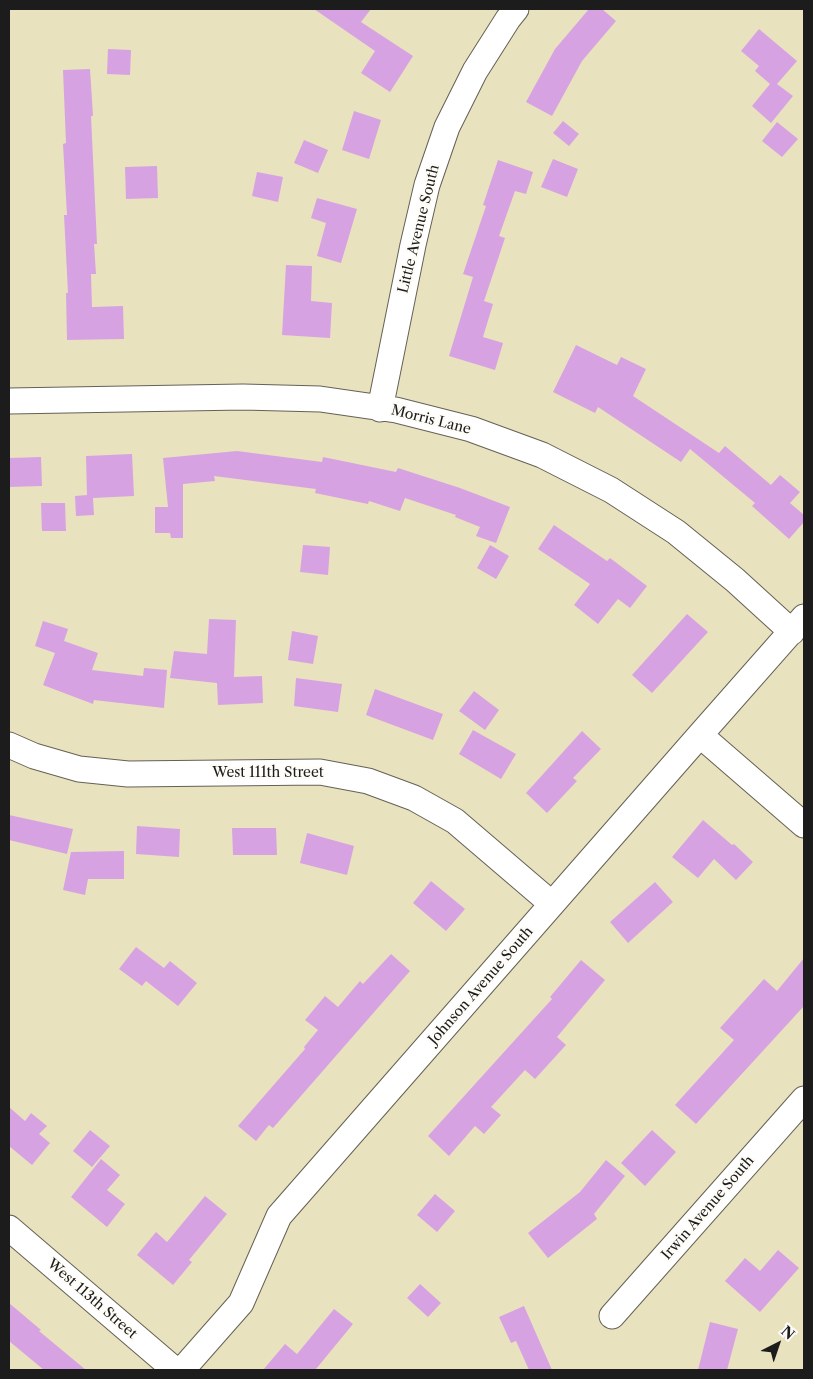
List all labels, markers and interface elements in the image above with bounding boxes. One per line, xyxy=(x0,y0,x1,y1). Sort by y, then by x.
street label: Little Avenue South xyxy=(395,163,443,295)
street label: Morris Lane xyxy=(389,402,473,438)
street label: West 111th Street xyxy=(212,765,324,781)
street label: Johnson Avenue South xyxy=(425,924,537,1048)
street label: Irwin Avenue South xyxy=(658,1153,758,1263)
street label: West 113th Street xyxy=(44,1256,140,1342)
north arrow xyxy=(753,1319,803,1369)
text: N xyxy=(777,1322,798,1343)

